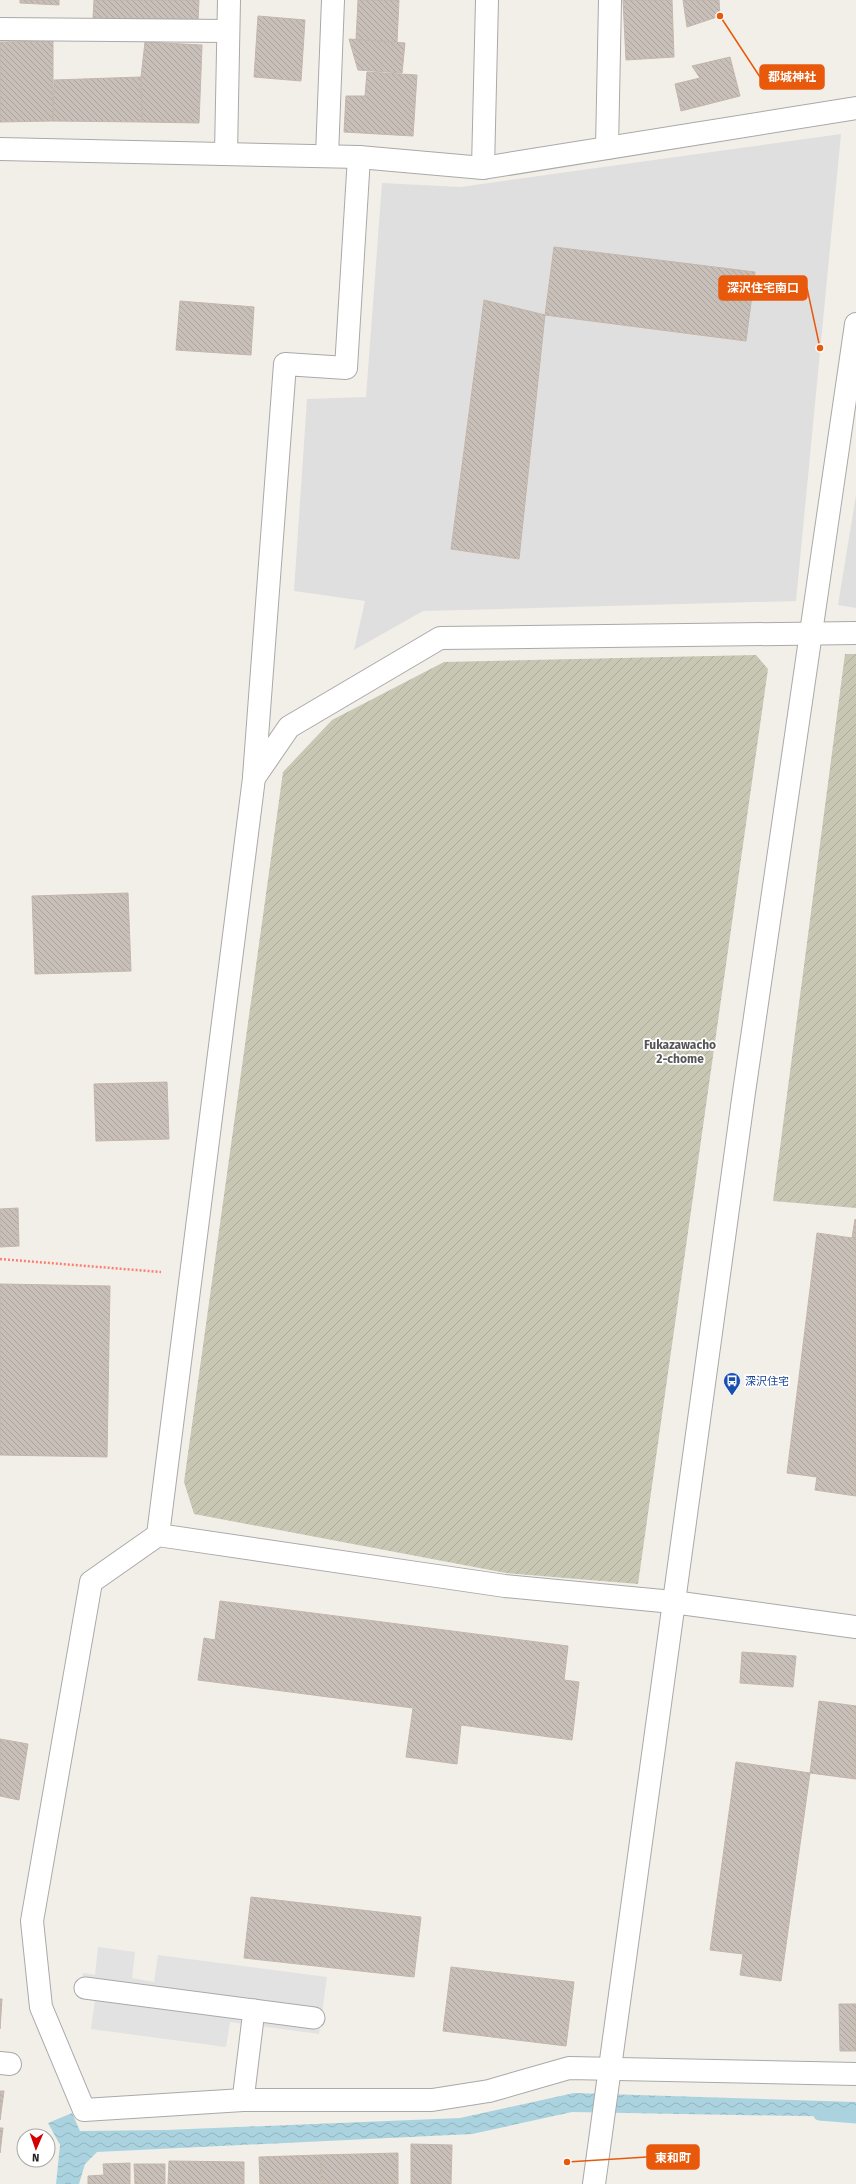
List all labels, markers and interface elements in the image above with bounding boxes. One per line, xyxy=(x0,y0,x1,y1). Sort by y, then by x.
callout: 都城神社 xyxy=(760,65,824,89)
text: 都城神社 xyxy=(768,70,816,84)
callout: 深沢住宅南口 xyxy=(719,276,807,300)
text: 深沢住宅南口 xyxy=(727,281,799,295)
district label: Fukazawacho 2-chome xyxy=(644,1038,716,1066)
bus stop icon: 深沢住宅 xyxy=(722,1371,742,1396)
place label: 深沢住宅 xyxy=(745,1375,789,1388)
north arrow xyxy=(16,2128,56,2168)
callout: 東和町 xyxy=(647,2145,699,2169)
text: N xyxy=(32,2151,40,2164)
text: 東和町 xyxy=(655,2151,691,2165)

